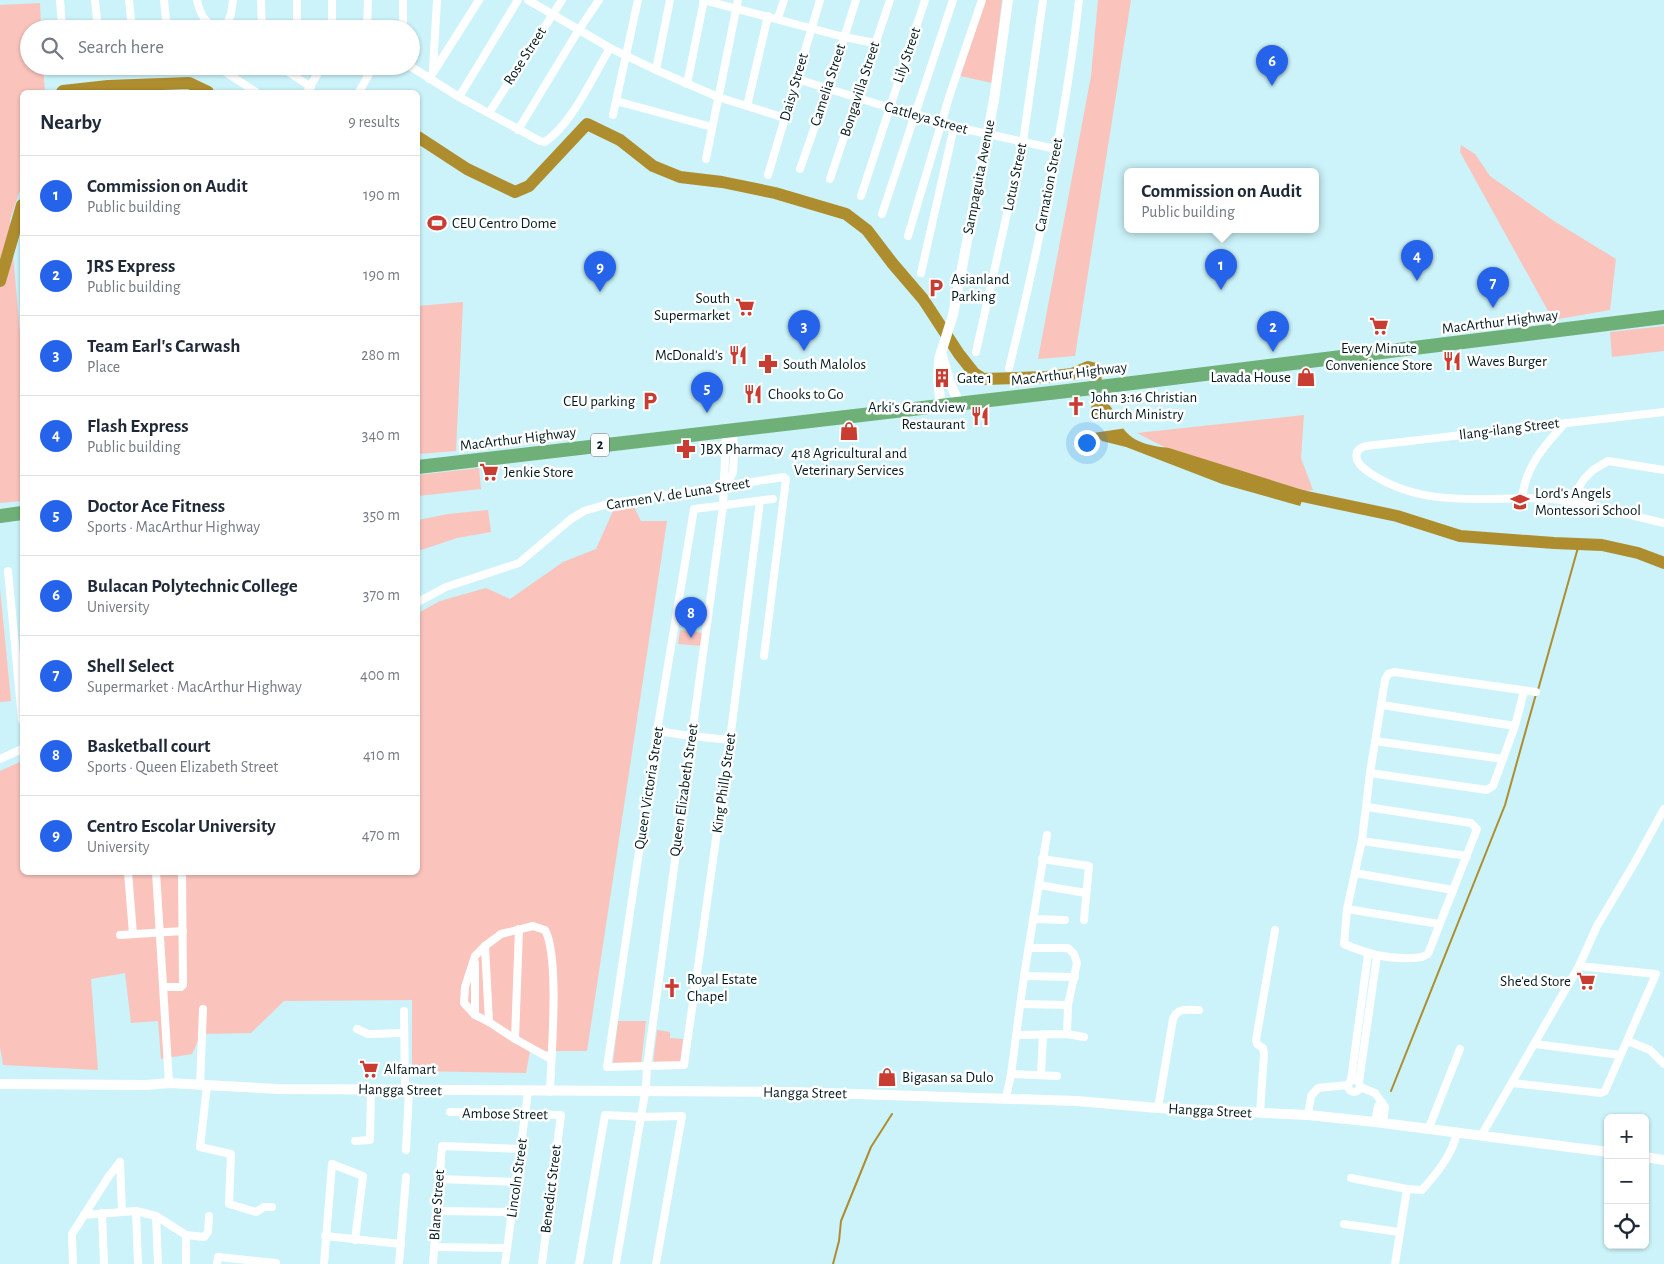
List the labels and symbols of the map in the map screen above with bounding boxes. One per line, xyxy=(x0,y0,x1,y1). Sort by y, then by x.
street label: Rose Street xyxy=(501,24,549,88)
street label: Lily Street xyxy=(891,25,924,85)
street label: Bongavilla Street xyxy=(838,39,882,138)
street label: Camelia Street xyxy=(808,42,848,128)
pin: 6 xyxy=(1256,45,1288,86)
street label: Daisy Street xyxy=(777,51,811,123)
street label: Cattleya Street xyxy=(883,99,970,137)
street label: Sampaguita Avenue xyxy=(961,118,998,236)
street label: Carnation Street xyxy=(1033,137,1065,233)
street label: Lotus Street xyxy=(1000,141,1030,212)
sports icon: CEU Centro Dome xyxy=(426,212,448,234)
place label: CEU Centro Dome xyxy=(452,216,556,231)
pin: 4 xyxy=(1401,240,1433,281)
pin: 1 xyxy=(1205,249,1237,290)
pin: 9 xyxy=(584,251,616,292)
pin: 7 xyxy=(1477,267,1509,308)
place label: Asianland Parking xyxy=(951,272,1010,304)
parking icon: Asianland Parking xyxy=(925,277,947,299)
place label: South Supermarket xyxy=(654,291,730,323)
supermarket icon: South Supermarket xyxy=(734,296,756,318)
street label: MacArthur Highway xyxy=(1441,307,1559,337)
pin: 3 xyxy=(788,310,820,351)
pin: 2 xyxy=(1257,311,1289,352)
supermarket icon: Every Minute Convenience Store xyxy=(1368,315,1390,337)
place label: Every Minute Convenience Store xyxy=(1325,341,1433,373)
restaurant icon: McDonald's xyxy=(727,344,749,366)
place label: McDonald's xyxy=(655,348,723,363)
restaurant icon: Waves Burger xyxy=(1441,350,1463,372)
pharmacy icon: South Malolos xyxy=(757,353,779,375)
place label: Waves Burger xyxy=(1467,354,1547,369)
place label: South Malolos xyxy=(783,357,866,372)
street label: MacArthur Highway xyxy=(1010,359,1128,389)
shop icon: Lavada House xyxy=(1295,366,1317,388)
building icon: Gate 1 xyxy=(931,367,953,389)
place label: Lavada House xyxy=(1210,370,1291,385)
place label: Gate 1 xyxy=(957,371,992,386)
pin: 5 xyxy=(691,372,723,413)
restaurant icon: Chooks to Go xyxy=(742,383,764,405)
place label: Chooks to Go xyxy=(768,387,844,402)
parking icon: CEU parking xyxy=(639,390,661,412)
place label: John 3:16 Christian Church Ministry xyxy=(1091,390,1197,422)
place label: CEU parking xyxy=(563,394,636,409)
church icon: John 3:16 Christian Church Ministry xyxy=(1065,395,1087,417)
place label: Arki's Grandview Restaurant xyxy=(868,400,965,432)
restaurant icon: Arki's Grandview Restaurant xyxy=(969,405,991,427)
street label: Ilang-ilang Street xyxy=(1458,415,1560,443)
shop icon: 418 Agricultural and Veterinary Services xyxy=(838,420,860,442)
street label: MacArthur Highway xyxy=(459,424,577,454)
your location xyxy=(1074,430,1100,456)
road number: 2 xyxy=(591,434,609,456)
pharmacy icon: JBX Pharmacy xyxy=(675,438,697,460)
place label: JBX Pharmacy xyxy=(701,442,784,457)
place label: 418 Agricultural and Veterinary Services xyxy=(791,446,907,478)
supermarket icon: Jenkie Store xyxy=(478,461,500,483)
place label: Jenkie Store xyxy=(504,465,574,480)
street label: Carmen V. de Luna Street xyxy=(605,475,751,513)
place label: Lord's Angels Montessori School xyxy=(1535,486,1641,518)
school or university icon: Lord's Angels Montessori School xyxy=(1509,491,1531,513)
pin: 8 xyxy=(675,597,707,638)
street label: Queen Elizabeth Street xyxy=(667,722,701,857)
street label: Queen Victoria Street xyxy=(632,725,666,850)
street label: King Phillp Street xyxy=(710,732,739,834)
supermarket icon: She'ed Store xyxy=(1575,970,1597,992)
place label: Royal Estate Chapel xyxy=(687,972,757,1004)
place label: She'ed Store xyxy=(1500,974,1571,989)
church icon: Royal Estate Chapel xyxy=(661,977,683,999)
supermarket icon: Alfamart xyxy=(358,1058,380,1080)
place label: Alfamart xyxy=(384,1062,436,1077)
shop icon: Bigasan sa Dulo xyxy=(876,1066,898,1088)
place label: Bigasan sa Dulo xyxy=(902,1070,994,1085)
street label: Hangga Street xyxy=(358,1082,442,1098)
street label: Hangga Street xyxy=(763,1085,847,1101)
street label: Hangga Street xyxy=(1168,1101,1252,1121)
street label: Ambose Street xyxy=(462,1106,548,1122)
street label: Lincoln Street xyxy=(504,1137,530,1219)
street label: Benedict Street xyxy=(538,1144,564,1234)
street label: Blane Street xyxy=(427,1169,447,1241)

